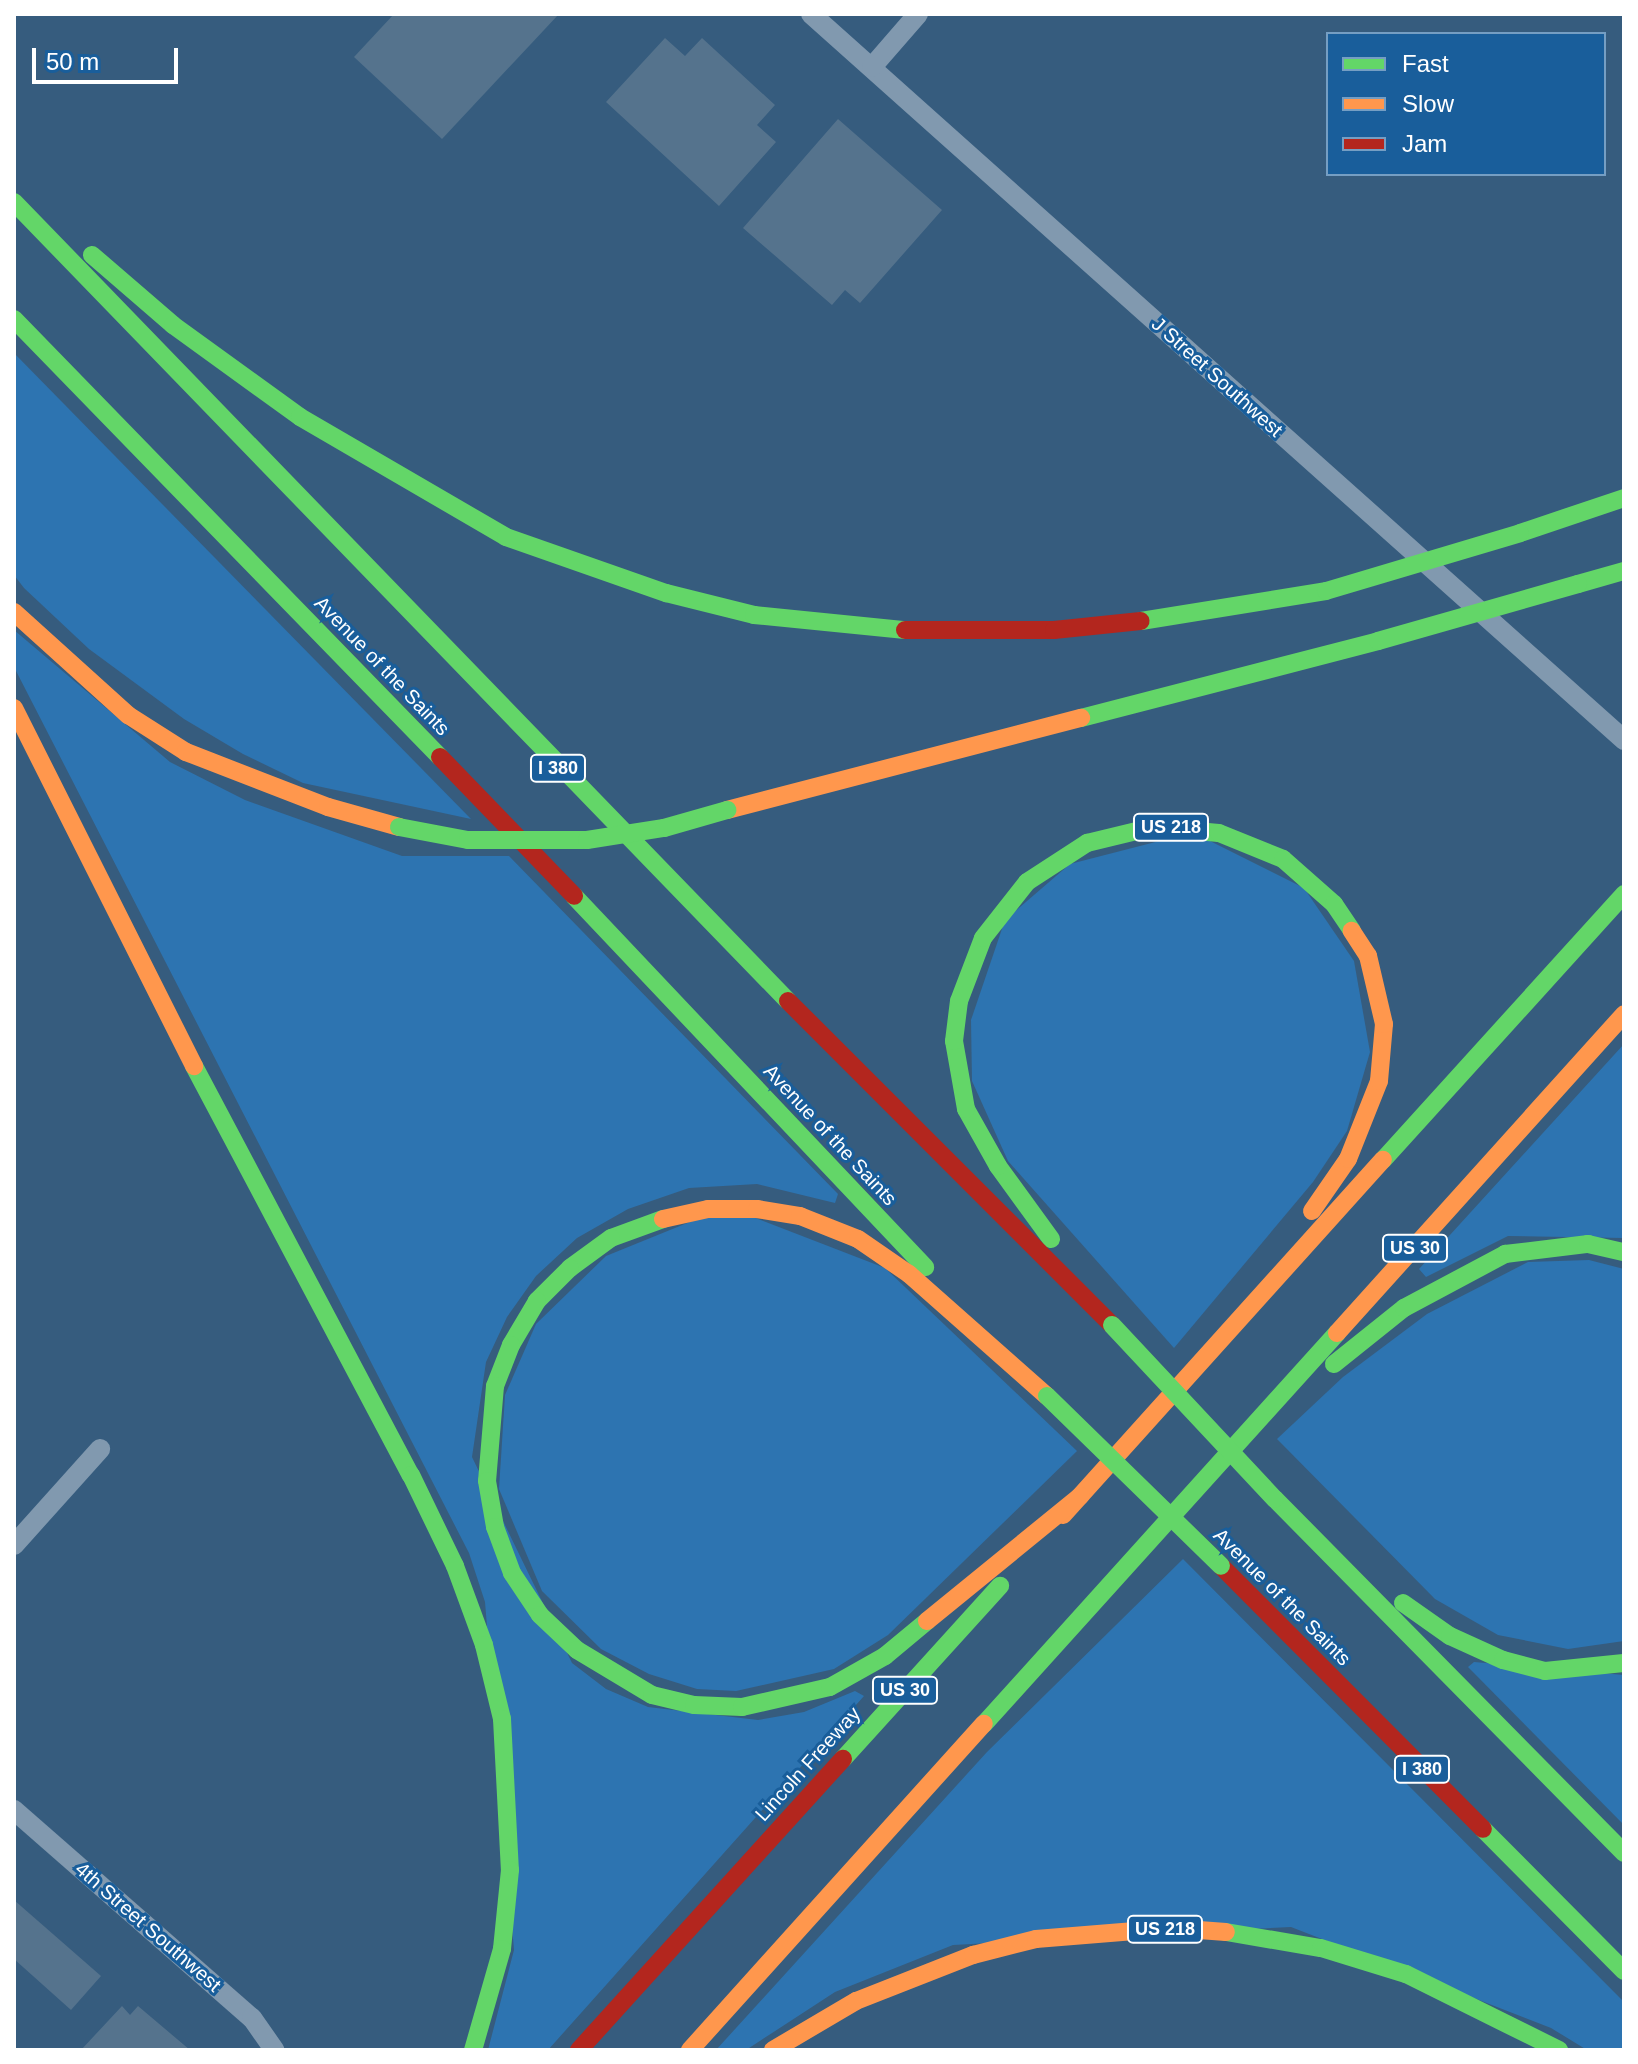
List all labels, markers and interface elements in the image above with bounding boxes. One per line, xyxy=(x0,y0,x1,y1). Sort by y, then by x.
scale bar xyxy=(36,32,182,82)
legend xyxy=(1326,32,1606,176)
text: 50 m xyxy=(46,48,99,75)
text: Fast xyxy=(1402,50,1449,77)
text: Slow xyxy=(1402,90,1454,117)
text: Jam xyxy=(1402,130,1447,157)
street label: J Street Southwest xyxy=(1147,312,1287,442)
street label: Avenue of the Saints xyxy=(309,591,455,741)
road number: I 380 xyxy=(528,754,588,782)
road number: US 218 xyxy=(1131,813,1211,841)
street label: Avenue of the Saints xyxy=(758,1059,902,1211)
road number: US 30 xyxy=(1381,1234,1449,1262)
street label: Avenue of the Saints xyxy=(1208,1523,1356,1671)
road number: US 30 xyxy=(871,1676,939,1704)
street label: Lincoln Freeway xyxy=(750,1702,866,1826)
road number: I 380 xyxy=(1392,1755,1452,1783)
street label: 4th Street Southwest xyxy=(70,1857,226,1997)
road number: US 218 xyxy=(1125,1915,1205,1943)

